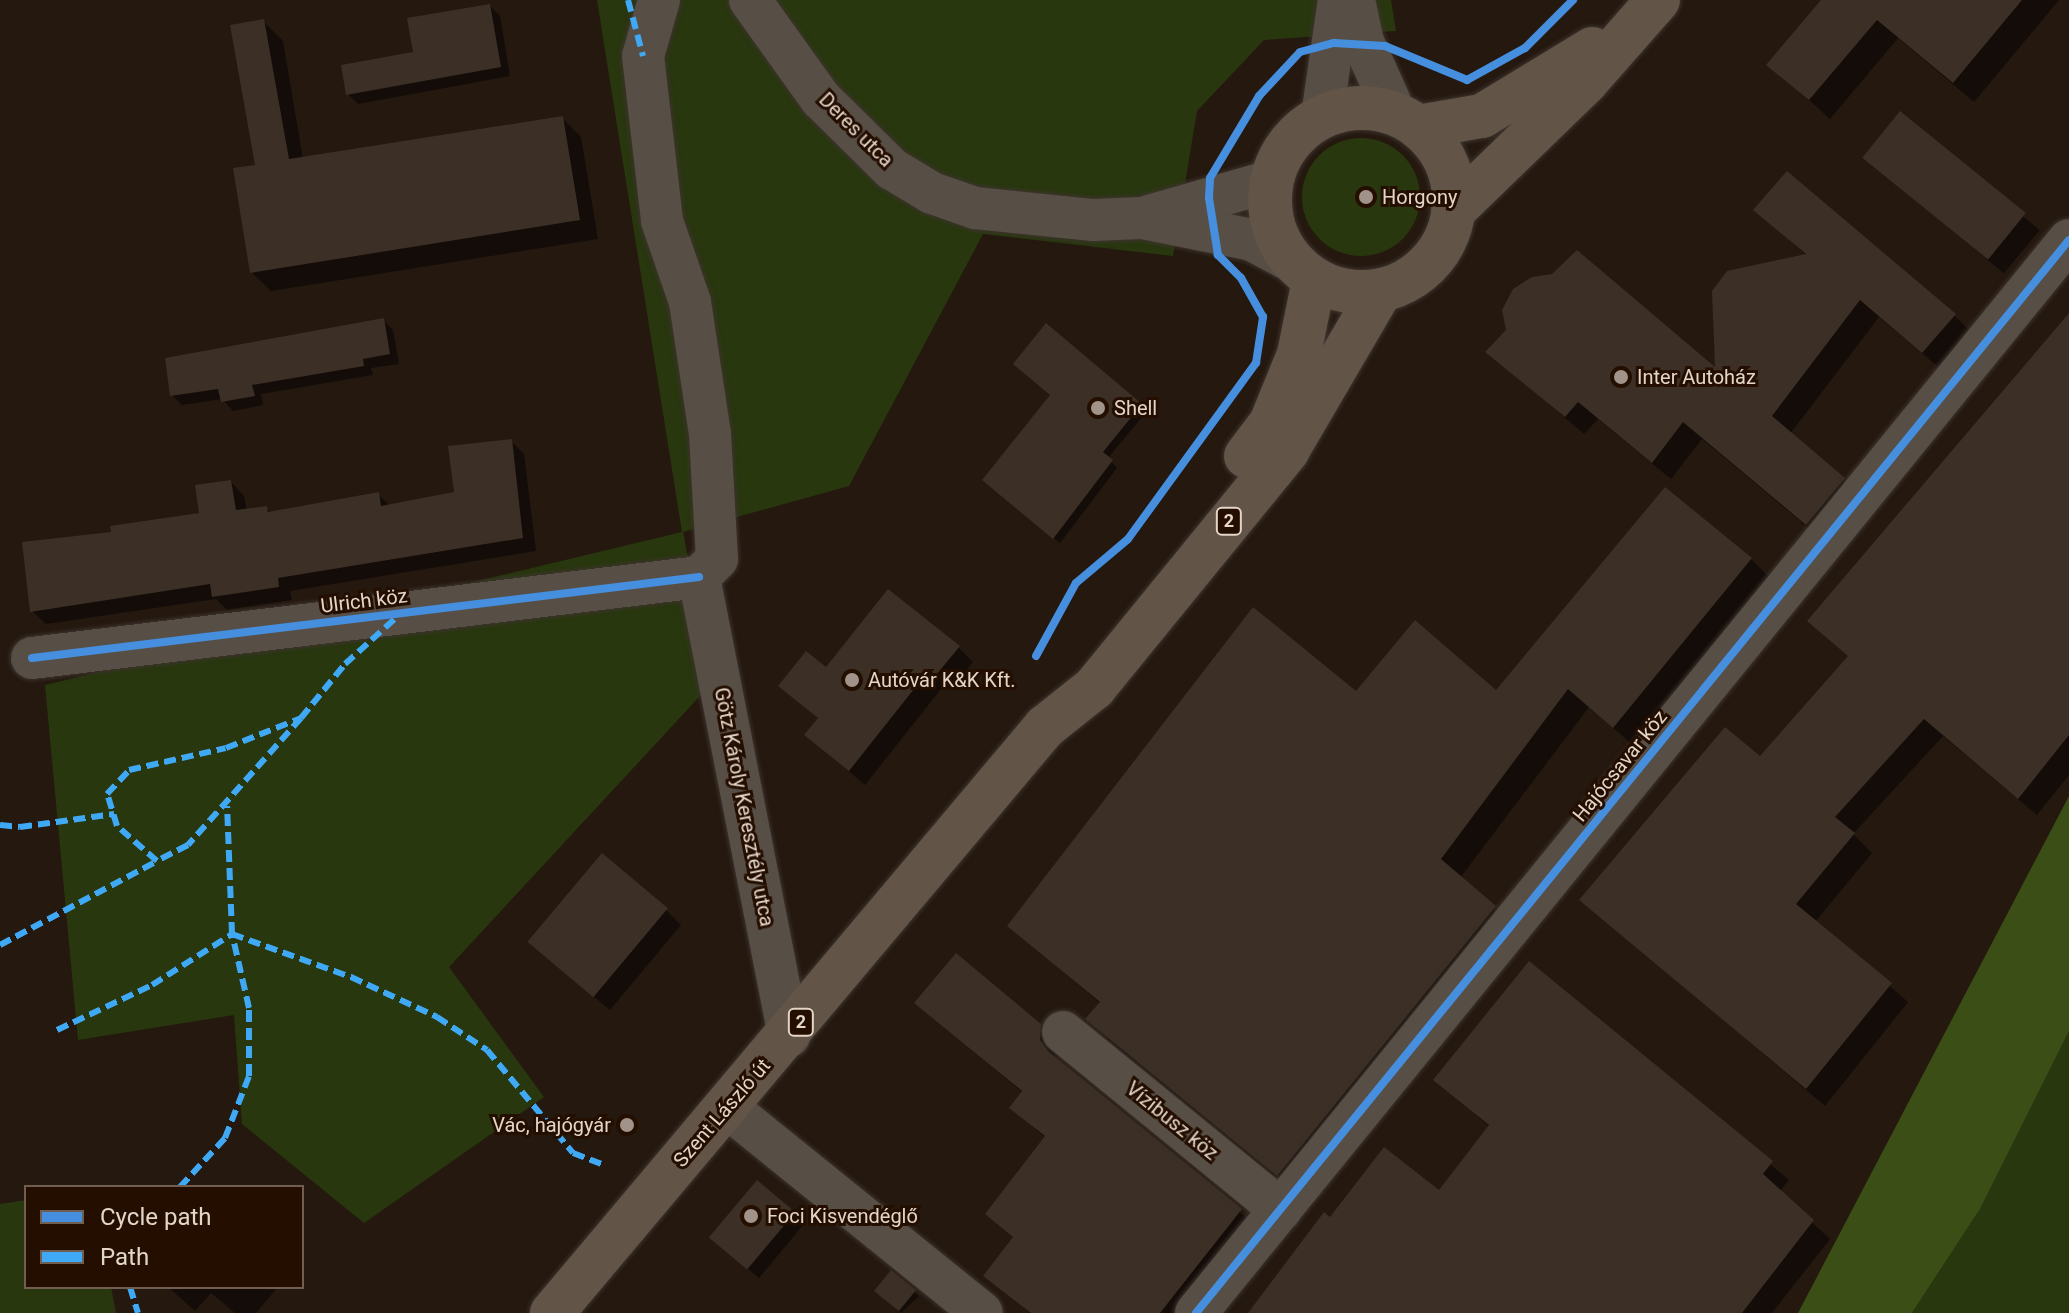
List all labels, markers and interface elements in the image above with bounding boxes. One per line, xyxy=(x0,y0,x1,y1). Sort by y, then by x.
street label: Deres utca xyxy=(814,88,898,172)
place label: Horgony xyxy=(1382,185,1457,209)
marker: Horgony xyxy=(1357,188,1375,206)
place label: Inter Autoház xyxy=(1637,365,1756,389)
marker: Inter Autoház xyxy=(1612,368,1630,386)
place label: Shell xyxy=(1114,396,1157,420)
marker: Shell xyxy=(1089,399,1107,417)
road number: 2 xyxy=(1215,507,1243,535)
street label: Ulrich köz xyxy=(319,584,409,618)
place label: Autóvár K&K Kft. xyxy=(868,668,1016,692)
marker: Autóvár K&K Kft. xyxy=(843,671,861,689)
street label: Götz Károly Keresztély utca xyxy=(709,686,779,928)
street label: Hajócsavar köz xyxy=(1568,705,1672,827)
road number: 2 xyxy=(787,1008,815,1036)
street label: Szent László út xyxy=(668,1054,776,1172)
street label: Vízibusz köz xyxy=(1121,1077,1223,1165)
place label: Vác, hajógyár xyxy=(492,1113,611,1137)
marker: Vác, hajógyár xyxy=(618,1116,636,1134)
legend xyxy=(24,1185,304,1289)
text: Cycle path xyxy=(100,1203,212,1231)
place label: Foci Kisvendéglő xyxy=(767,1204,918,1228)
marker: Foci Kisvendéglő xyxy=(742,1207,760,1225)
text: Path xyxy=(100,1243,149,1271)

